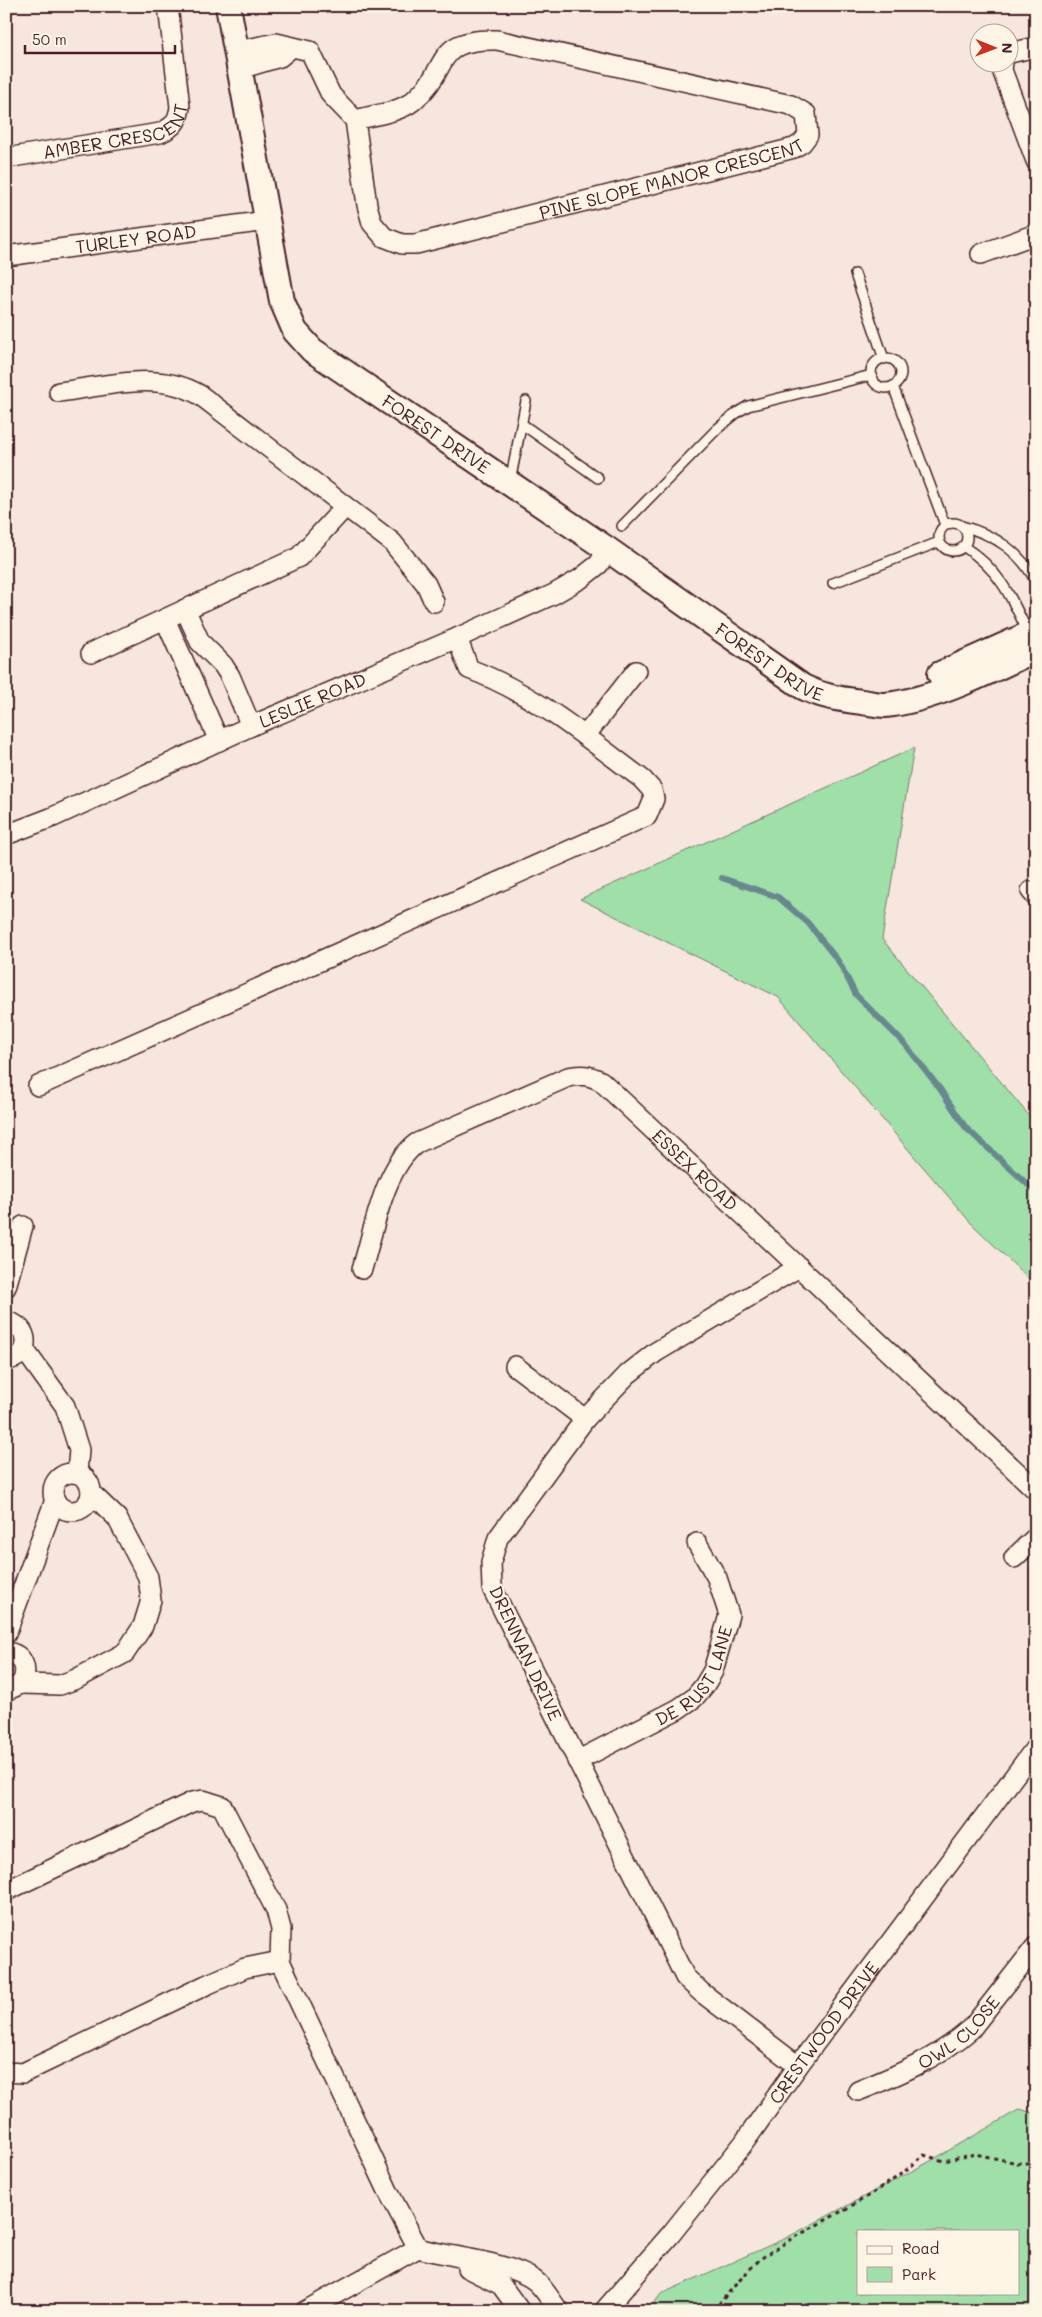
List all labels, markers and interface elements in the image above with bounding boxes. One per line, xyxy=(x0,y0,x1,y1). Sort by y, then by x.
scale bar xyxy=(25,22,175,54)
north arrow xyxy=(970,22,1020,72)
text: 50 m xyxy=(32,29,67,49)
text: N xyxy=(998,43,1017,54)
street label: AMBER CRESCENT xyxy=(41,102,192,164)
street label: PINE SLOPE MANOR CRESCENT xyxy=(537,133,809,224)
street label: TURLEY ROAD xyxy=(74,219,198,259)
street label: FOREST DRIVE xyxy=(377,389,495,479)
street label: FOREST DRIVE xyxy=(711,617,827,706)
street label: LESLIE ROAD xyxy=(255,666,370,733)
street label: ESSEX ROAD xyxy=(647,1123,743,1216)
street label: DRENNAN DRIVE xyxy=(484,1582,568,1724)
street label: DE RUST LANE xyxy=(651,1623,737,1731)
street label: CRESTWOOD DRIVE xyxy=(763,1956,884,2108)
street label: OWL CLOSE xyxy=(913,1990,1005,2074)
legend xyxy=(857,2230,1020,2294)
text: Road xyxy=(902,2238,939,2258)
text: Park xyxy=(902,2264,936,2284)

